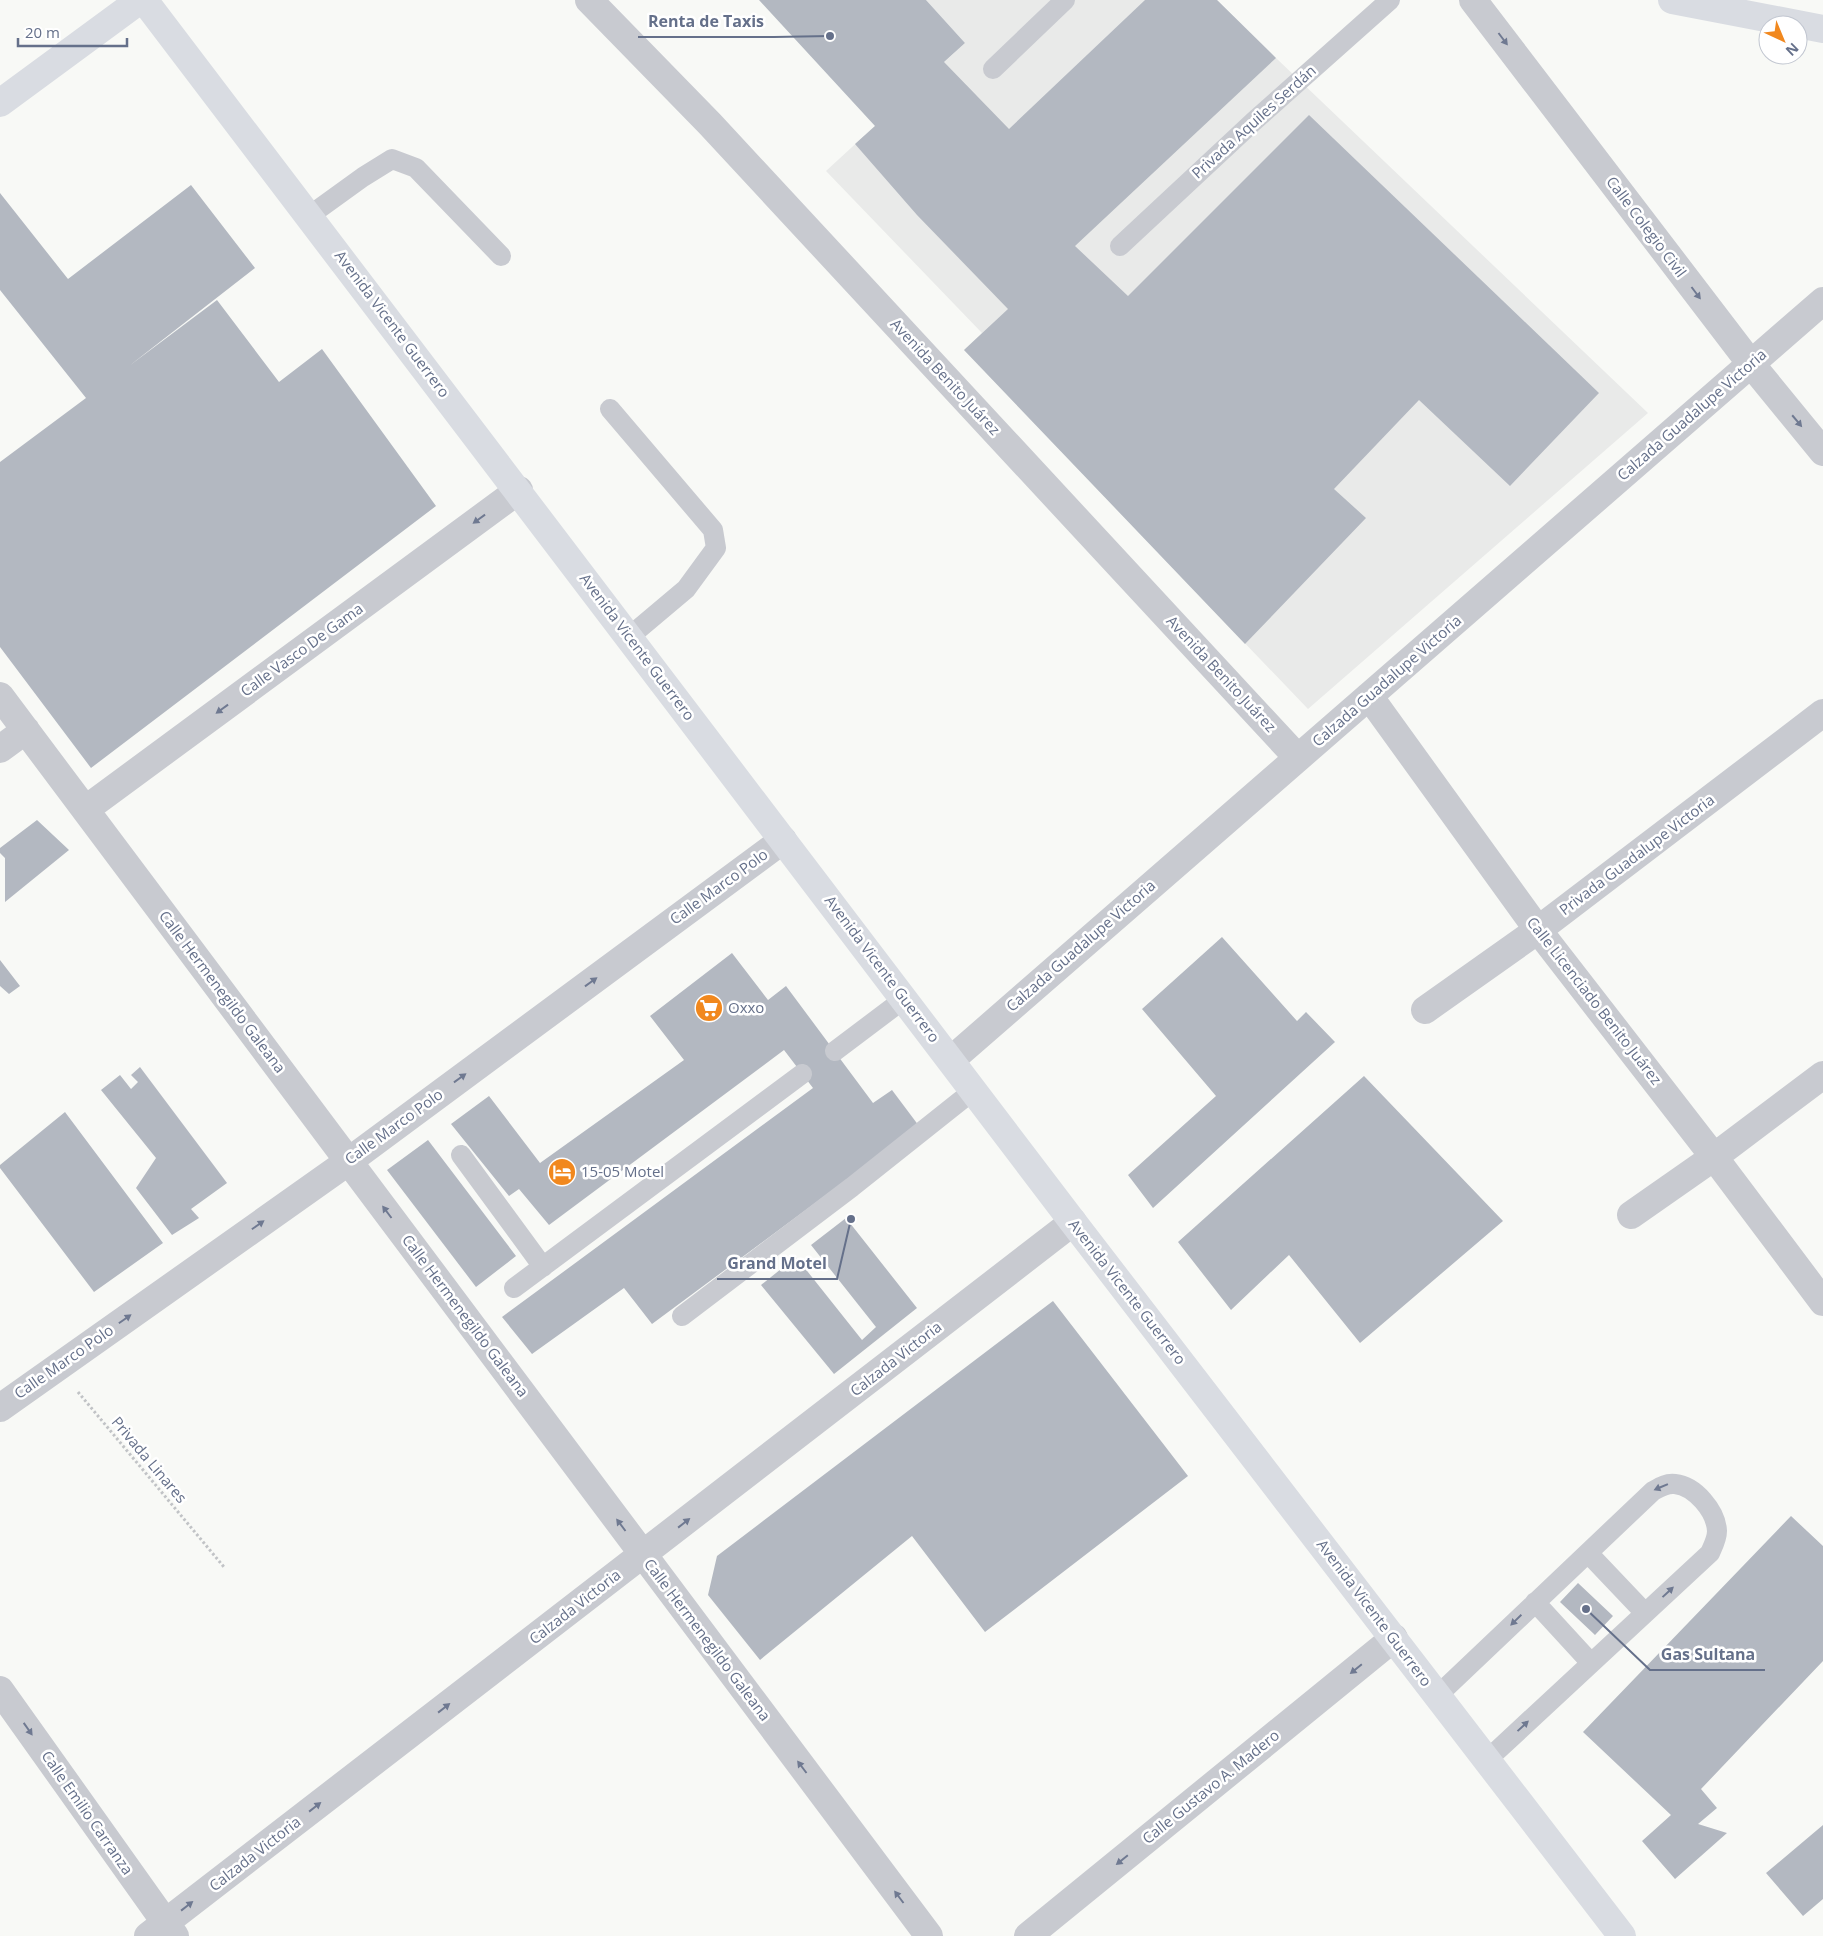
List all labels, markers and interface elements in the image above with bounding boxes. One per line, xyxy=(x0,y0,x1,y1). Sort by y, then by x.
callout: Renta de Taxis xyxy=(638,6,774,37)
text: Renta de Taxis xyxy=(648,10,764,32)
scale bar xyxy=(18,15,126,47)
north arrow xyxy=(1758,15,1808,65)
text: 20 m xyxy=(25,22,60,42)
one-way arrow xyxy=(1497,32,1508,45)
text: N xyxy=(1782,39,1803,61)
street label: Privada Aquiles Serdán xyxy=(1187,60,1320,182)
street label: Calle Colegio Civil xyxy=(1602,172,1691,281)
street label: Avenida Vicente Guerrero xyxy=(331,246,455,401)
one-way arrow xyxy=(1691,286,1702,299)
street label: Avenida Benito Juárez xyxy=(886,314,1005,439)
street label: Calzada Guadalupe Victoria xyxy=(1613,344,1770,485)
one-way arrow xyxy=(1792,414,1803,427)
one-way arrow xyxy=(472,514,486,524)
street label: Avenida Vicente Guerrero xyxy=(576,569,700,724)
street label: Calle Vasco De Gama xyxy=(236,598,367,700)
street label: Calzada Guadalupe Victoria xyxy=(1308,610,1465,751)
street label: Avenida Benito Juárez xyxy=(1162,611,1281,736)
one-way arrow xyxy=(215,704,229,714)
street label: Privada Guadalupe Victoria xyxy=(1555,789,1718,919)
street label: Calle Marco Polo xyxy=(665,844,771,929)
street label: Calzada Guadalupe Victoria xyxy=(1002,875,1159,1016)
street label: Avenida Vicente Guerrero xyxy=(821,891,945,1046)
street label: Calle Hermenegildo Galeana xyxy=(155,906,290,1077)
street label: Calle Licenciado Benito Juárez xyxy=(1523,912,1667,1089)
one-way arrow xyxy=(584,977,598,987)
supermarket icon: Oxxo xyxy=(694,993,724,1023)
place label: Oxxo xyxy=(728,997,764,1017)
one-way arrow xyxy=(453,1073,467,1083)
street label: Calle Marco Polo xyxy=(340,1084,446,1169)
hotel icon: 15-05 Motel xyxy=(547,1157,577,1187)
place label: 15-05 Motel xyxy=(581,1161,664,1181)
one-way arrow xyxy=(382,1205,392,1219)
street label: Avenida Vicente Guerrero xyxy=(1065,1215,1191,1368)
one-way arrow xyxy=(251,1220,265,1230)
street label: Calle Hermenegildo Galeana xyxy=(398,1230,533,1401)
callout: Grand Motel xyxy=(717,1248,837,1279)
text: Grand Motel xyxy=(727,1252,827,1274)
one-way arrow xyxy=(118,1314,132,1324)
street label: Calzada Victoria xyxy=(846,1316,945,1400)
street label: Calle Marco Polo xyxy=(10,1320,117,1403)
street label: Privada Linares xyxy=(108,1412,192,1507)
one-way arrow xyxy=(1654,1484,1668,1492)
one-way arrow xyxy=(616,1518,626,1532)
one-way arrow xyxy=(677,1518,691,1528)
street label: Avenida Vicente Guerrero xyxy=(1313,1535,1437,1690)
street label: Calle Hermenegildo Galeana xyxy=(640,1554,775,1725)
street label: Calzada Victoria xyxy=(525,1564,624,1648)
one-way arrow xyxy=(1662,1586,1674,1598)
one-way arrow xyxy=(1510,1614,1522,1626)
callout: Gas Sultana xyxy=(1650,1639,1765,1670)
text: Gas Sultana xyxy=(1661,1643,1755,1665)
one-way arrow xyxy=(1350,1663,1363,1674)
one-way arrow xyxy=(437,1702,450,1713)
one-way arrow xyxy=(1517,1720,1529,1732)
one-way arrow xyxy=(23,1723,33,1736)
street label: Calle Gustavo A. Madero xyxy=(1138,1725,1283,1848)
street label: Calle Emilio Carranza xyxy=(37,1746,138,1878)
one-way arrow xyxy=(797,1760,807,1774)
one-way arrow xyxy=(308,1802,322,1812)
street label: Calzada Victoria xyxy=(205,1811,304,1895)
one-way arrow xyxy=(1115,1854,1128,1865)
one-way arrow xyxy=(894,1891,905,1904)
one-way arrow xyxy=(180,1901,193,1912)

